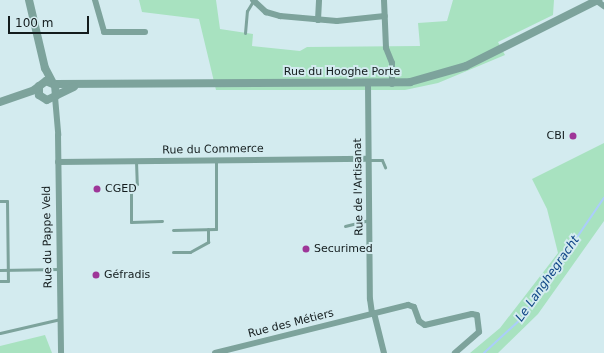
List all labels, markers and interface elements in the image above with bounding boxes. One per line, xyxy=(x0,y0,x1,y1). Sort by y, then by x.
scale bar xyxy=(10,8,91,34)
text: 100 m xyxy=(15,16,53,30)
street label: Rue du Hooghe Porte xyxy=(284,65,400,79)
place label: CBI xyxy=(547,129,565,143)
marker: CBI xyxy=(568,131,578,141)
street label: Rue de l'Artisanat xyxy=(352,138,366,236)
street label: Rue du Commerce xyxy=(162,143,264,157)
place label: CGED xyxy=(105,182,137,196)
marker: CGED xyxy=(92,184,102,194)
street label: Rue du Pappe Veld xyxy=(41,186,55,288)
water label: Le Langhegracht xyxy=(513,234,583,324)
place label: Securimed xyxy=(314,242,373,256)
marker: Securimed xyxy=(301,244,311,254)
place label: Géfradis xyxy=(104,268,150,282)
marker: Géfradis xyxy=(91,270,101,280)
street label: Rue des Métiers xyxy=(247,307,335,341)

